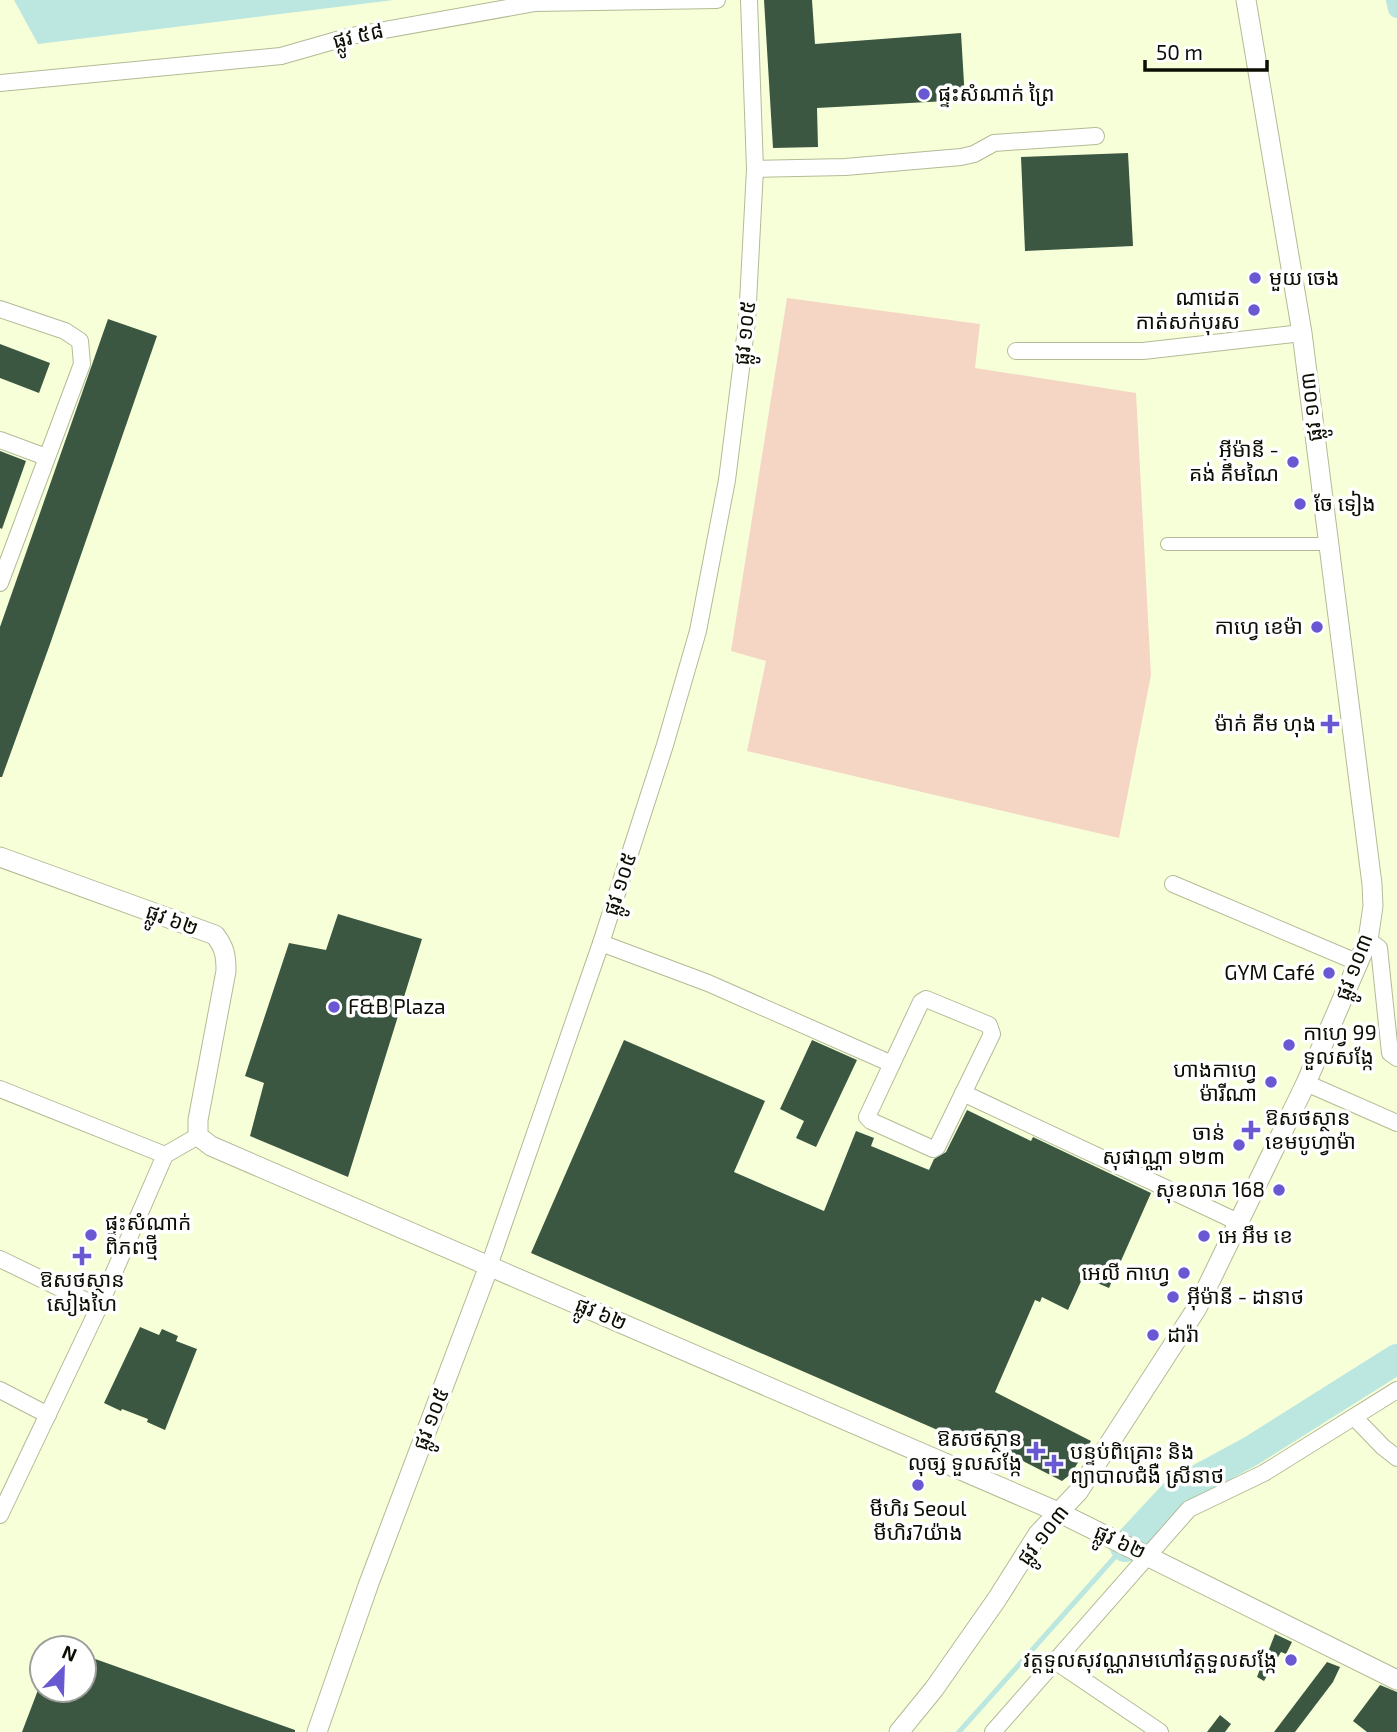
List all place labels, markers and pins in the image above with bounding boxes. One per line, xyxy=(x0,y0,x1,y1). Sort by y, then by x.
place label: ផ្ទះសំណាក់ ព្រៃ xyxy=(938,80,1054,108)
marker: ផ្ទះសំណាក់ ព្រៃ xyxy=(916,86,932,102)
place label: មួយ ចេង xyxy=(1269,264,1339,291)
marker: មួយ ចេង xyxy=(1247,270,1263,286)
place label: ណាដេត កាត់សក់បុរស xyxy=(1136,284,1240,336)
marker: ណាដេត កាត់សក់បុរស xyxy=(1246,302,1262,318)
place label: អ៊ីម៉ានី - គង់ គឹមណៃ xyxy=(1189,436,1279,485)
marker: អ៊ីម៉ានី - គង់ គឹមណៃ xyxy=(1285,454,1301,470)
place label: ចែ ទៀង xyxy=(1314,490,1376,517)
marker: ចែ ទៀង xyxy=(1292,496,1308,512)
place label: កាហ្វេ ខេម៉ា xyxy=(1215,613,1303,641)
marker: កាហ្វេ ខេម៉ា xyxy=(1309,619,1325,635)
place label: ម៉ាក់ គីម ហុង xyxy=(1214,710,1316,738)
marker: ម៉ាក់ គីម ហុង xyxy=(1322,716,1338,732)
place label: GYM Café xyxy=(1224,959,1315,984)
marker: GYM Café xyxy=(1321,965,1337,981)
place label: F&B Plaza xyxy=(348,993,446,1018)
marker: F&B Plaza xyxy=(326,999,342,1015)
place label: កាហ្វេ 99 ទួលសង្កែ xyxy=(1303,1019,1377,1071)
marker: កាហ្វេ 99 ទួលសង្កែ xyxy=(1281,1037,1297,1053)
place label: ហាងកាហ្វេ ម៉ារីណា xyxy=(1173,1056,1257,1105)
marker: ហាងកាហ្វេ ម៉ារីណា xyxy=(1263,1074,1279,1090)
place label: ឱសថស្ថាន ខេមបូហ្វាម៉ា xyxy=(1265,1104,1356,1156)
place label: ចាន់ សុផាណ្ណា ១២៣ xyxy=(1102,1119,1225,1171)
marker: ឱសថស្ថាន ខេមបូហ្វាម៉ា xyxy=(1243,1122,1259,1138)
marker: ចាន់ សុផាណ្ណា ១២៣ xyxy=(1231,1137,1247,1153)
place label: សុខលាភ 168 xyxy=(1156,1176,1265,1204)
marker: សុខលាភ 168 xyxy=(1271,1182,1287,1198)
place label: ផ្ទះសំណាក់ ពិភពថ្មី xyxy=(105,1209,191,1261)
place label: អេ អឹម ខេ xyxy=(1218,1222,1293,1247)
marker: ផ្ទះសំណាក់ ពិភពថ្មី xyxy=(83,1227,99,1243)
marker: អេ អឹម ខេ xyxy=(1196,1228,1212,1244)
marker: ឱសថស្ថាន សៀងហៃ xyxy=(74,1248,90,1264)
place label: អេលី កាហ្វេ xyxy=(1082,1259,1170,1287)
marker: អេលី កាហ្វេ xyxy=(1176,1265,1192,1281)
place label: ឱសថស្ថាន សៀងហៃ xyxy=(39,1266,125,1317)
place label: អ៊ីម៉ានី - ដានាថ xyxy=(1187,1283,1304,1311)
marker: អ៊ីម៉ានី - ដានាថ xyxy=(1165,1289,1181,1305)
place label: ដារ៉ា xyxy=(1167,1321,1199,1346)
marker: ដារ៉ា xyxy=(1145,1327,1161,1343)
place label: ឱសថស្ថាន លុច្ស ទួលសង្កែ xyxy=(908,1425,1022,1477)
place label: បន្ទប់ពិគ្រោះ និង ព្យាបាលជំងឺ ស្រីនាថ xyxy=(1070,1438,1224,1489)
marker: ឱសថស្ថាន លុច្ស ទួលសង្កែ xyxy=(1028,1443,1044,1459)
marker: បន្ទប់ពិគ្រោះ និង ព្យាបាលជំងឺ ស្រីនាថ xyxy=(1044,1454,1064,1474)
marker: មីហិរ Seoul មីហិរ7យ៉ាង xyxy=(910,1477,926,1493)
place label: មីហិរ Seoul មីហិរ7យ៉ាង xyxy=(870,1495,967,1544)
place label: វត្តទួលសុវណ្ណរាមហៅវត្តទួលសង្កែ xyxy=(1023,1646,1277,1674)
marker: វត្តទួលសុវណ្ណរាមហៅវត្តទួលសង្កែ xyxy=(1283,1652,1299,1668)

